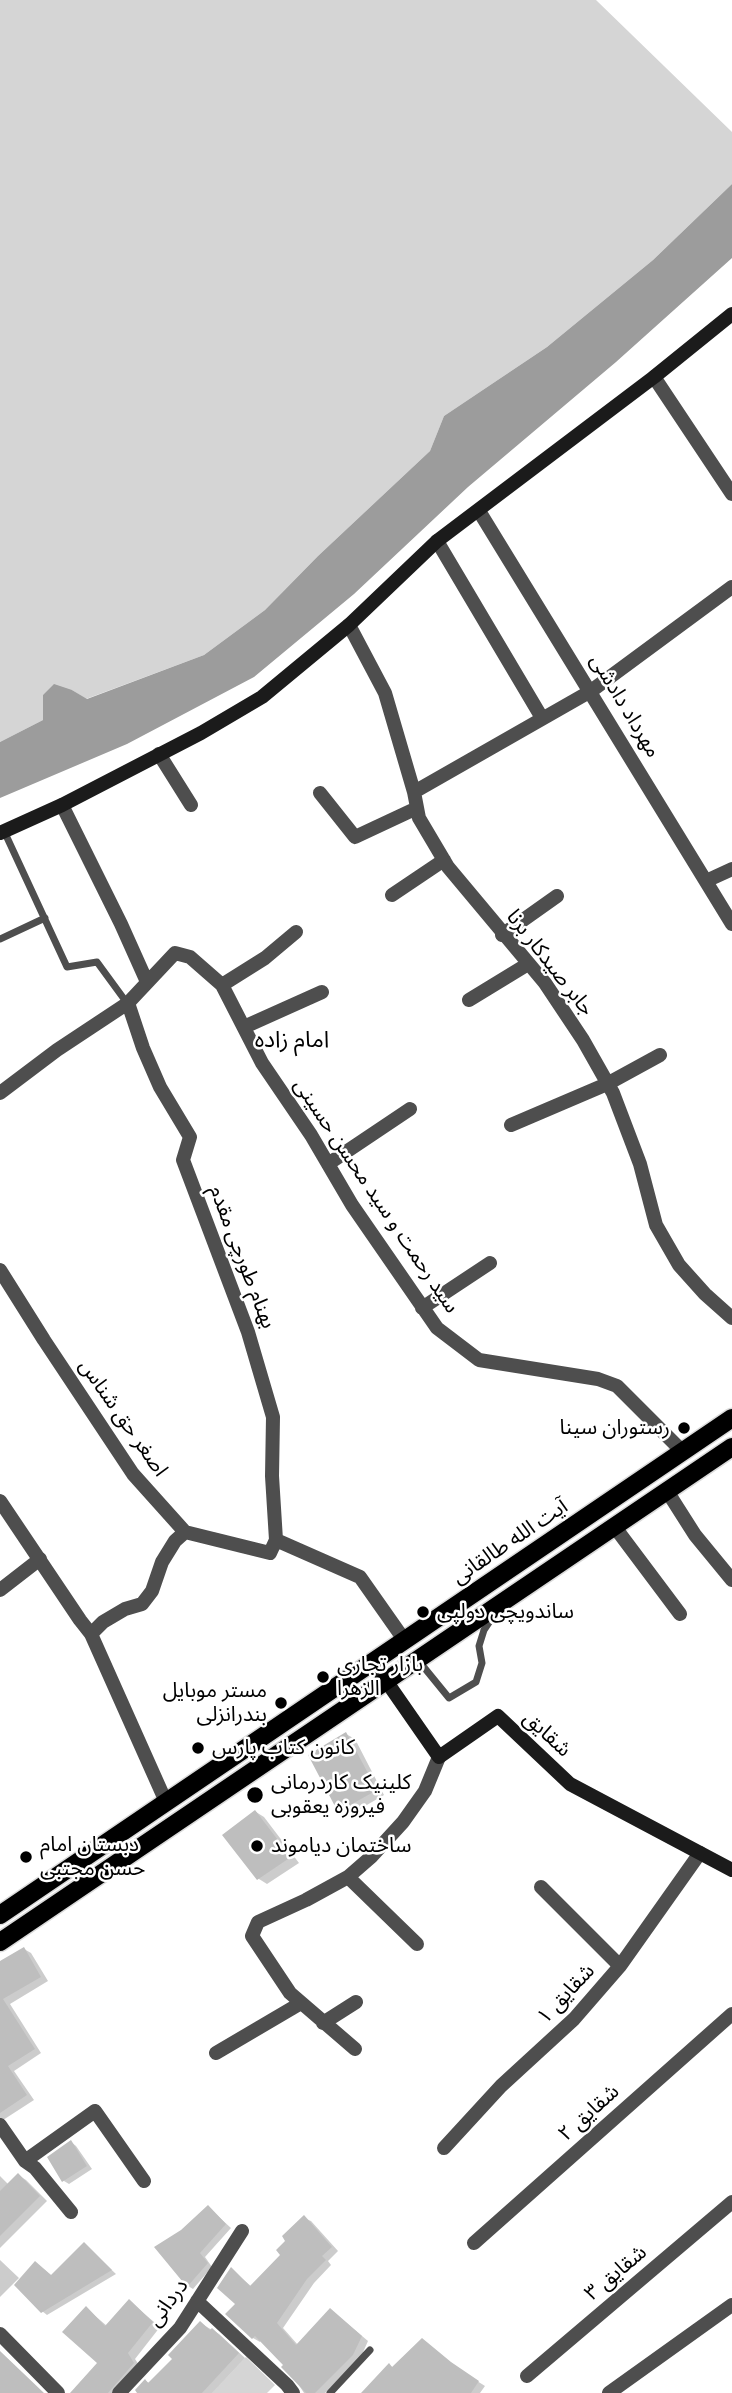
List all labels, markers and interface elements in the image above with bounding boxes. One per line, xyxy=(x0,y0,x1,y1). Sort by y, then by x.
street label: مهرداد دادشی xyxy=(584,650,666,762)
street label: جابر صیدکار برنا xyxy=(501,905,599,1021)
district label: امام زاده xyxy=(255,1026,329,1054)
street label: سید رحمت و سید محسن حسینی xyxy=(288,1074,464,1318)
street label: بهنام طورچی مقدم xyxy=(203,1182,281,1332)
street label: اصغر حق شناس xyxy=(73,1354,173,1482)
place label: رستوران سینا xyxy=(560,1415,670,1441)
marker: رستوران سینا xyxy=(676,1420,692,1436)
street label: آیت الله طالقانی xyxy=(447,1494,573,1590)
place label: ساندویچی دولپی xyxy=(437,1599,574,1625)
marker: ساندویچی دولپی xyxy=(415,1604,431,1620)
place label: بازار تجاری الزهرا xyxy=(337,1652,423,1702)
marker: بازار تجاری الزهرا xyxy=(315,1669,331,1685)
place label: مستر موبایل بندرانزلی xyxy=(163,1678,267,1728)
marker: مستر موبایل بندرانزلی xyxy=(273,1695,289,1711)
street label: شقایق xyxy=(518,1706,576,1762)
place label: کانون کتاب پارس xyxy=(212,1735,355,1761)
marker: کانون کتاب پارس xyxy=(190,1740,206,1756)
place label: کلینیک کاردرمانی فیروزه یعقوبی xyxy=(271,1770,411,1820)
marker: کلینیک کاردرمانی فیروزه یعقوبی xyxy=(245,1785,265,1805)
place label: دبستان امام حسن مجتبی xyxy=(40,1832,145,1882)
place label: ساختمان دیاموند xyxy=(271,1833,412,1859)
marker: ساختمان دیاموند xyxy=(249,1838,265,1854)
marker: دبستان امام حسن مجتبی xyxy=(18,1849,34,1865)
street label: شقایق ۱ xyxy=(532,1959,600,2029)
street label: شقایق ۲ xyxy=(553,2079,625,2147)
street label: شقایق ۳ xyxy=(580,2240,652,2306)
street label: دردانی xyxy=(142,2274,194,2332)

